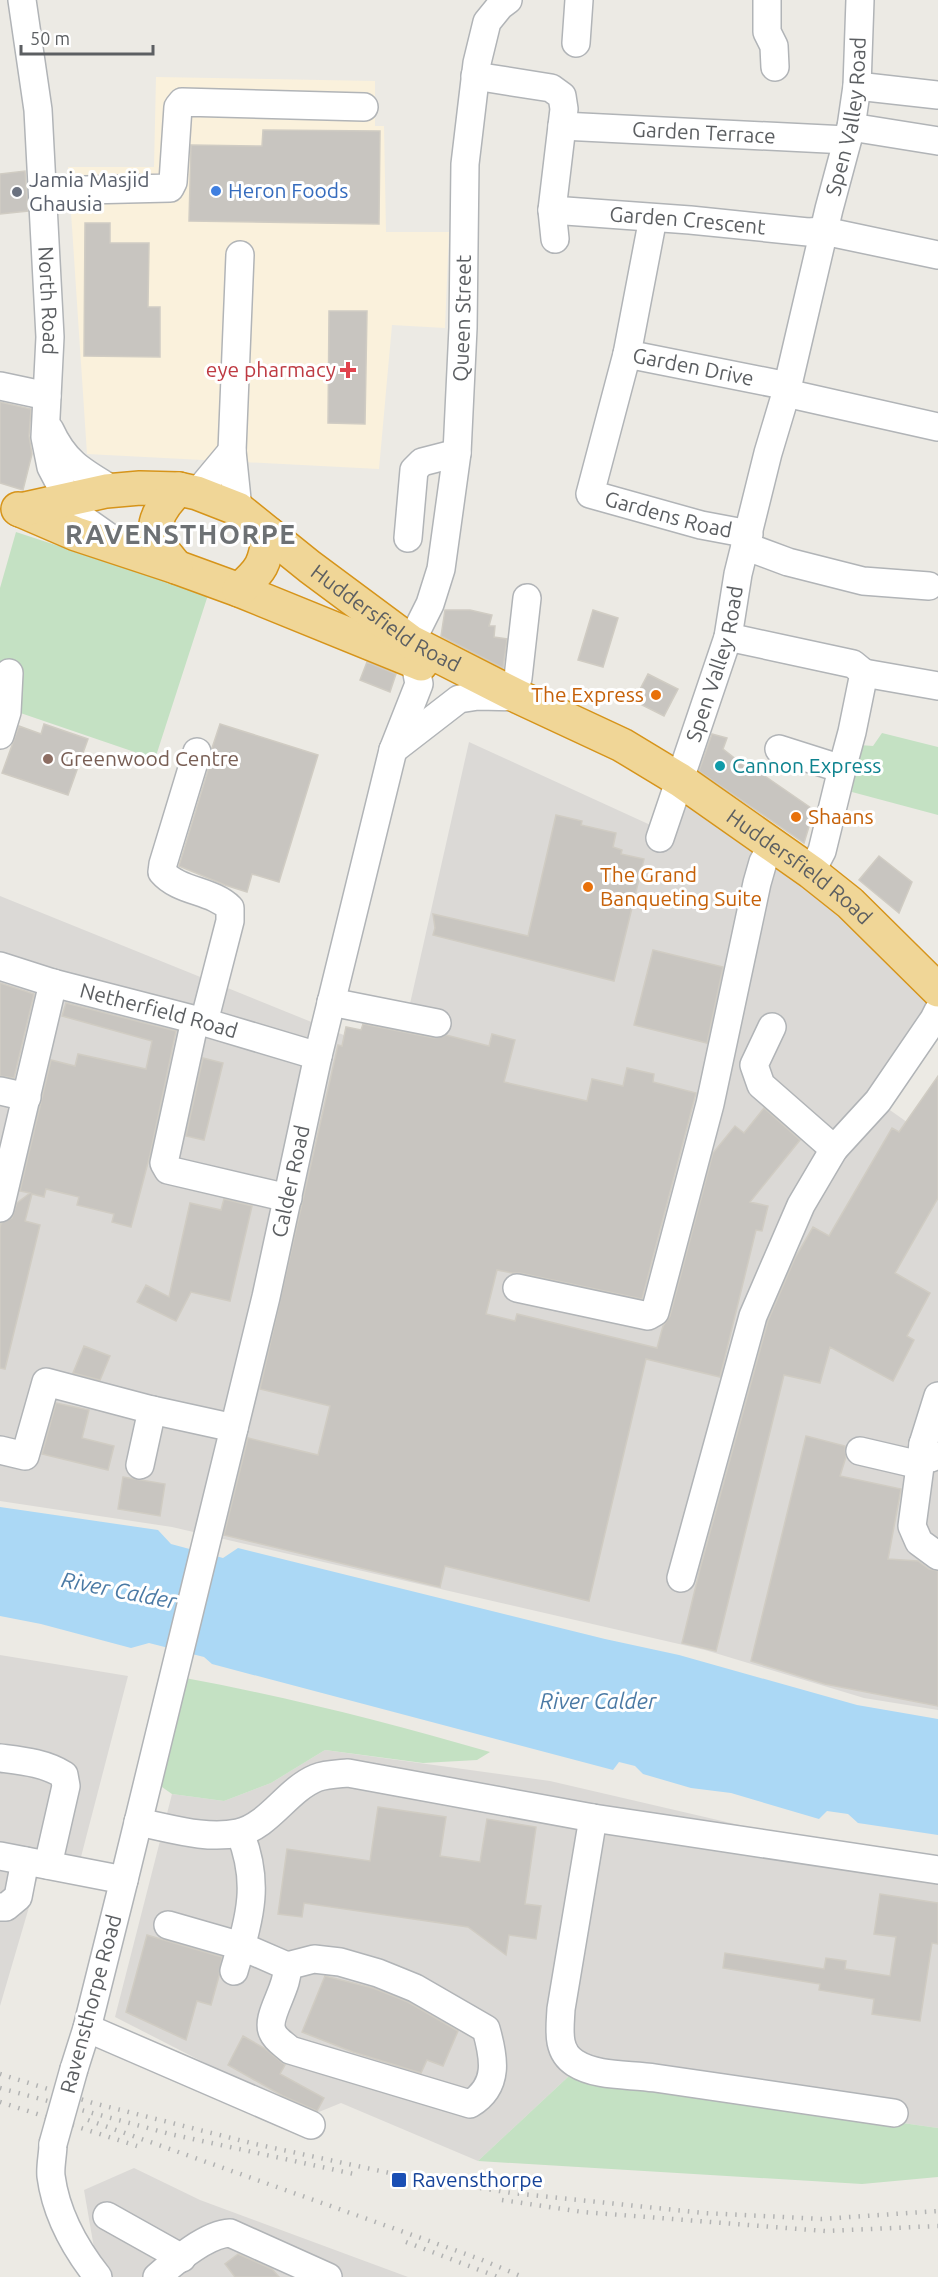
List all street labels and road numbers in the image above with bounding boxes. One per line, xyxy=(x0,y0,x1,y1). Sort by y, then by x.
street label: Spen Valley Road xyxy=(820,36,870,198)
street label: Garden Terrace xyxy=(632,116,776,147)
street label: Garden Crescent xyxy=(609,201,767,239)
street label: North Road xyxy=(34,246,63,356)
street label: Queen Street xyxy=(447,255,475,382)
street label: Garden Drive xyxy=(631,342,756,390)
street label: Gardens Road xyxy=(602,486,734,542)
street label: Huddersfield Road xyxy=(307,559,465,676)
street label: Spen Valley Road xyxy=(680,584,747,745)
street label: Huddersfield Road xyxy=(722,804,877,929)
street label: Netherfield Road xyxy=(78,977,241,1042)
street label: Calder Road xyxy=(266,1123,314,1239)
street label: Ravensthorpe Road xyxy=(55,1912,125,2096)

